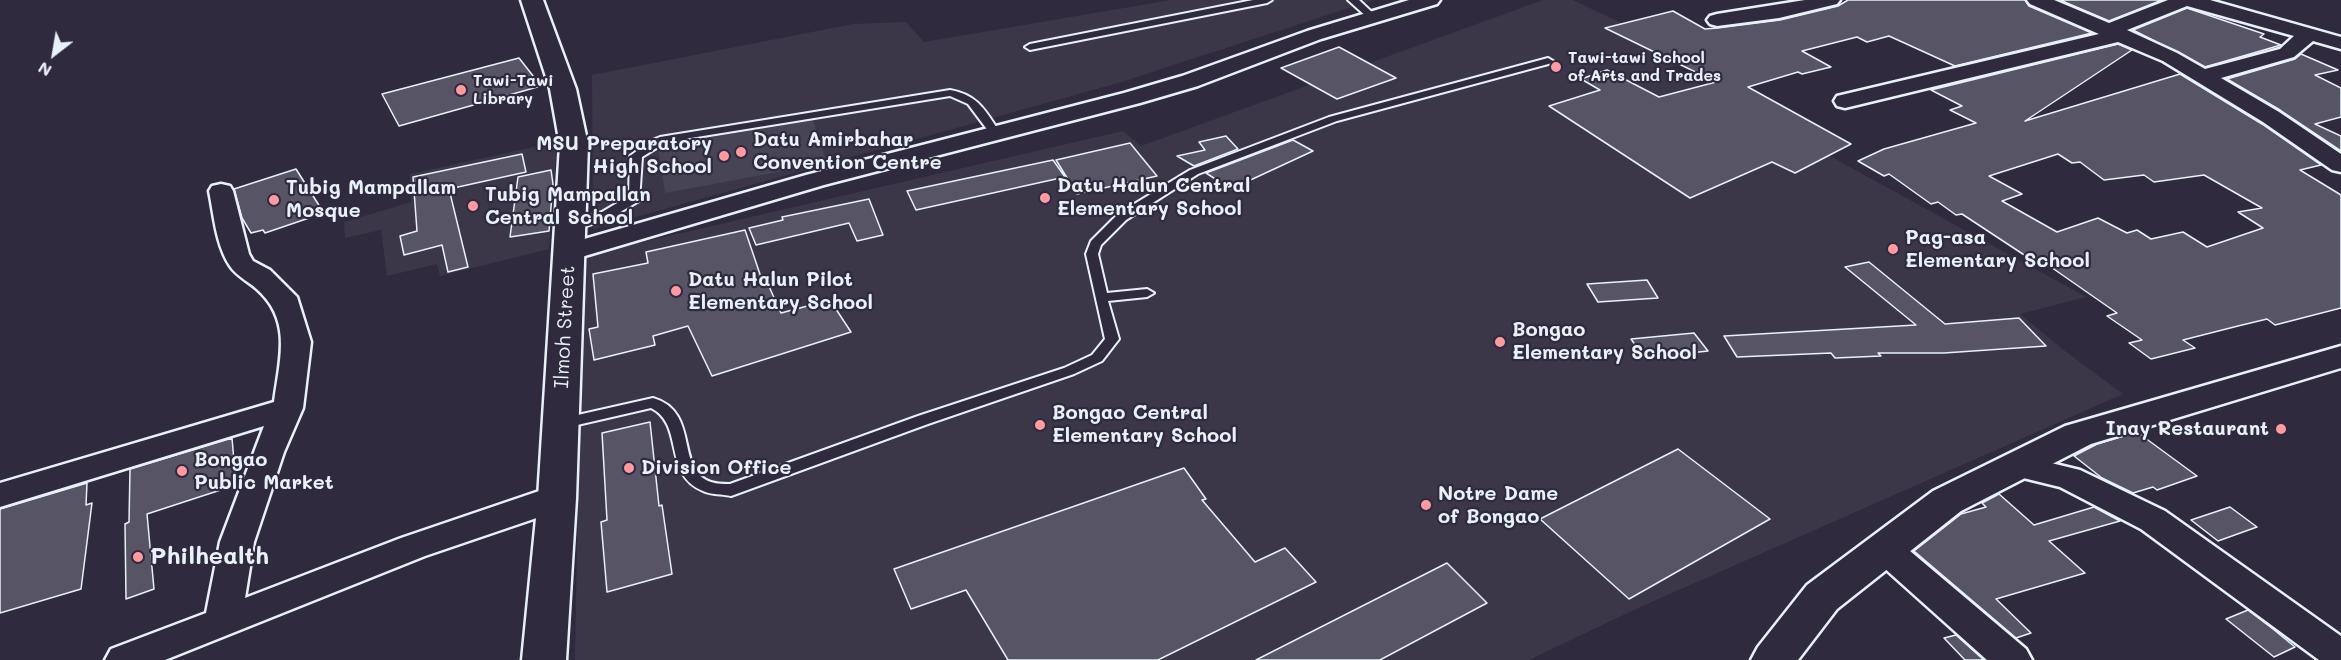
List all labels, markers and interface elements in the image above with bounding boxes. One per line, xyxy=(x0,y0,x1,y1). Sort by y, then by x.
north arrow xyxy=(24,24,84,84)
place label: Tawi-tawi School of Arts and Trades xyxy=(1568,48,1721,86)
text: N xyxy=(34,58,55,82)
marker: Tawi-tawi School of Arts and Trades xyxy=(1549,60,1563,74)
place label: Tawi-Tawi Library xyxy=(473,71,554,109)
marker: Tawi-Tawi Library xyxy=(454,83,468,97)
place label: Datu Amirbahar Convention Centre xyxy=(753,128,942,175)
place label: MSU Preparatory High School xyxy=(536,132,712,179)
marker: Datu Amirbahar Convention Centre xyxy=(734,145,748,159)
marker: MSU Preparatory High School xyxy=(717,149,731,163)
place label: Datu Halun Central Elementary School xyxy=(1057,174,1250,221)
place label: Tubig Mampallam Mosque xyxy=(286,176,456,223)
place label: Tubig Mampallan Central School xyxy=(485,183,651,230)
marker: Datu Halun Central Elementary School xyxy=(1038,191,1052,205)
marker: Tubig Mampallam Mosque xyxy=(267,193,281,207)
marker: Tubig Mampallan Central School xyxy=(466,199,480,213)
place label: Pag-asa Elementary School xyxy=(1905,226,2090,273)
marker: Pag-asa Elementary School xyxy=(1886,242,1900,256)
street label: Ilmoh Street xyxy=(550,265,580,389)
place label: Datu Halun Pilot Elementary School xyxy=(688,268,873,315)
marker: Datu Halun Pilot Elementary School xyxy=(669,284,683,298)
place label: Bongao Elementary School xyxy=(1512,318,1697,365)
marker: Bongao Elementary School xyxy=(1493,335,1507,349)
place label: Bongao Central Elementary School xyxy=(1052,401,1237,448)
place label: Inay Restaurant xyxy=(2105,417,2269,441)
marker: Bongao Central Elementary School xyxy=(1033,418,1047,432)
marker: Inay Restaurant xyxy=(2274,422,2288,436)
place label: Bongao Public Market xyxy=(194,448,334,495)
place label: Division Office xyxy=(641,456,791,480)
marker: Division Office xyxy=(622,461,636,475)
marker: Bongao Public Market xyxy=(175,464,189,478)
place label: Notre Dame of Bongao xyxy=(1438,482,1558,529)
marker: Notre Dame of Bongao xyxy=(1419,498,1433,512)
place label: Philhealth xyxy=(150,543,269,571)
marker: Philhealth xyxy=(131,550,145,564)

